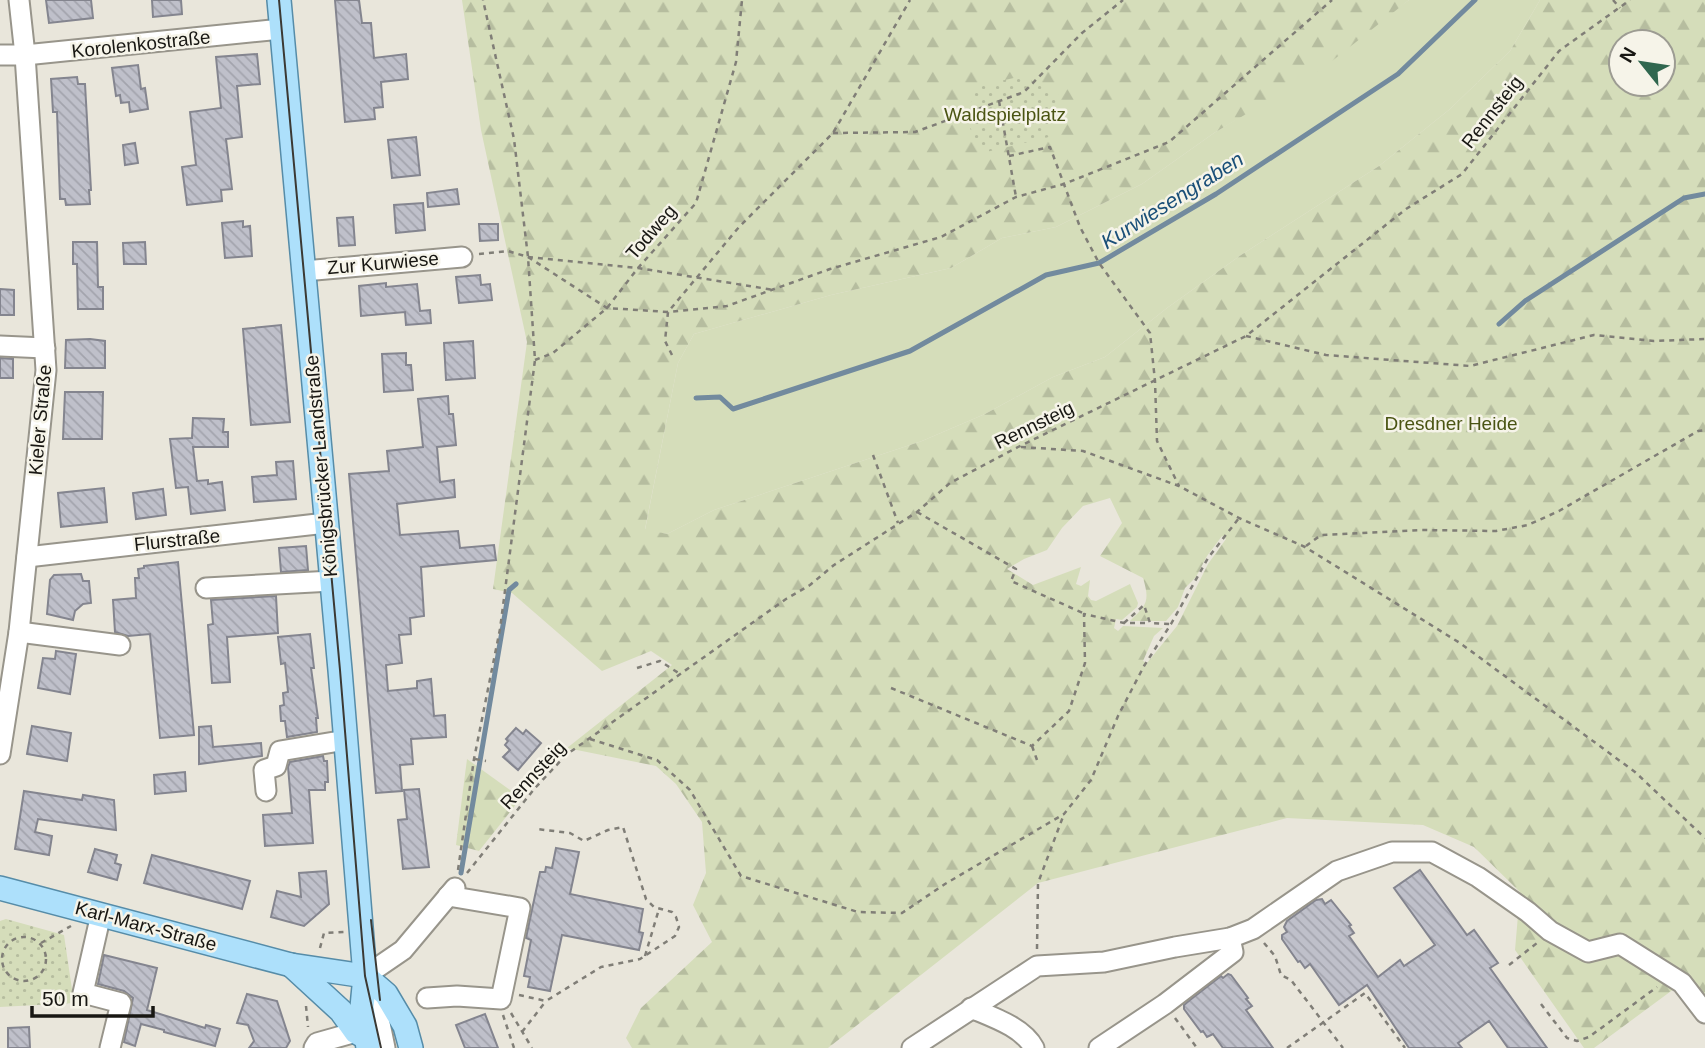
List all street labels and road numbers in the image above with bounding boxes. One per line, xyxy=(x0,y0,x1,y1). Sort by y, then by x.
street label: Korolenkostraße xyxy=(71,26,211,62)
street label: Rennsteig xyxy=(1457,72,1527,152)
street label: Todweg xyxy=(622,200,680,264)
street label: Zur Kurwiese xyxy=(326,248,440,278)
street label: Königsbrücker Landstraße xyxy=(301,354,341,578)
street label: Kieler Straße xyxy=(25,364,55,476)
street label: Rennsteig xyxy=(991,397,1077,453)
street label: Flurstraße xyxy=(133,525,221,555)
street label: Rennsteig xyxy=(496,737,570,813)
street label: Karl-Marx-Straße xyxy=(73,897,219,955)

